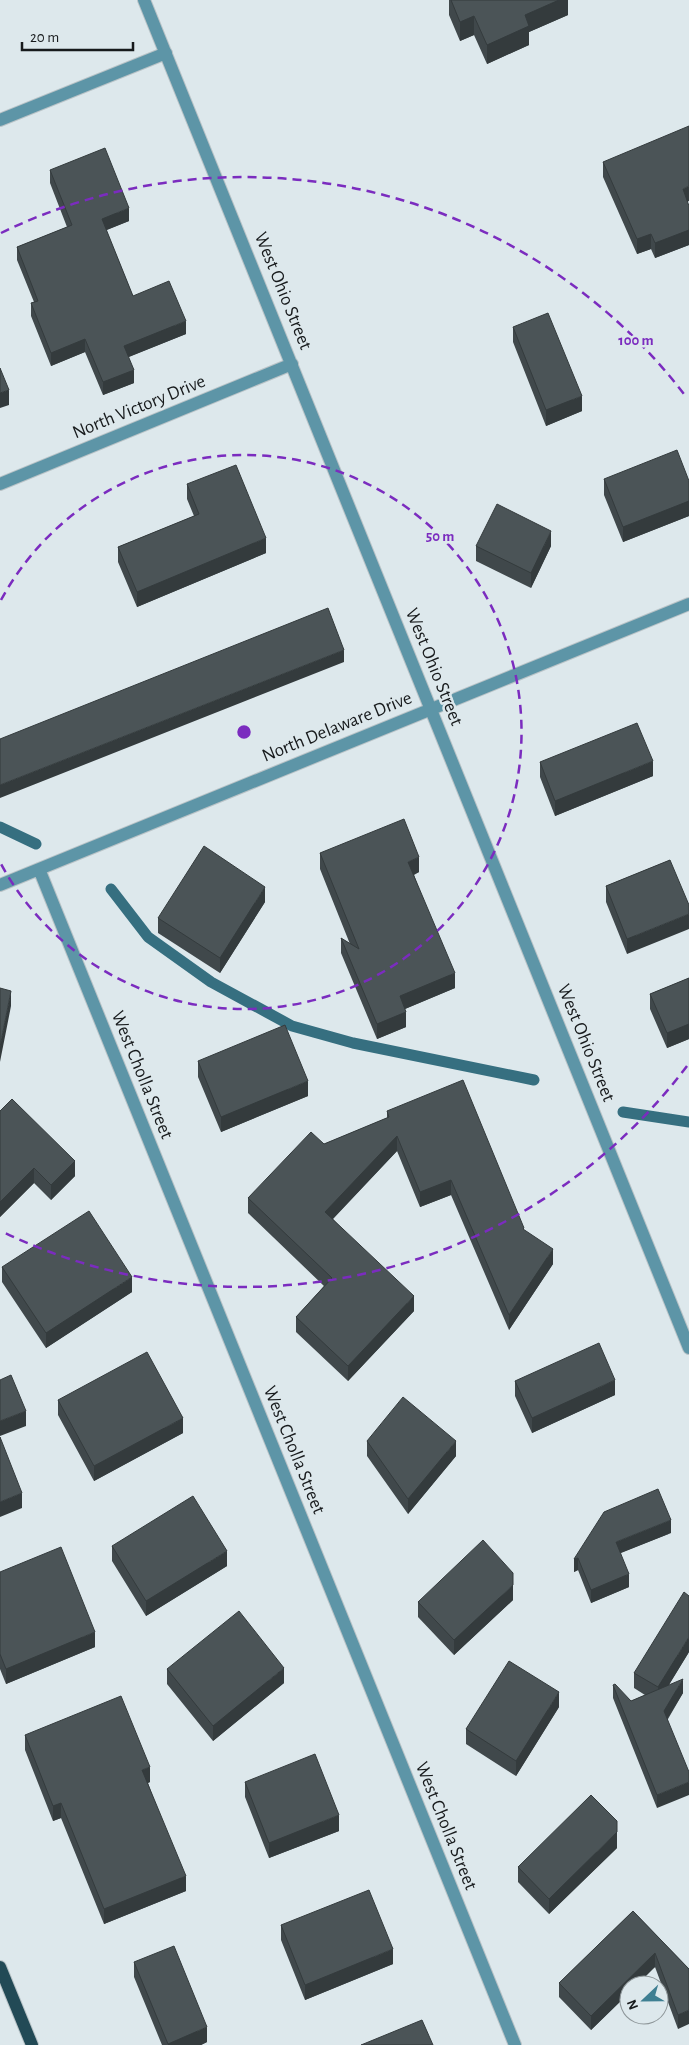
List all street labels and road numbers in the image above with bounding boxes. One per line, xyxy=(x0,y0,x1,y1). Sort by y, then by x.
street label: West Ohio Street xyxy=(251,230,315,352)
street label: North Victory Drive xyxy=(70,372,208,442)
street label: West Ohio Street xyxy=(402,606,466,728)
street label: North Delaware Drive xyxy=(259,688,415,766)
street label: West Ohio Street xyxy=(554,982,618,1104)
street label: West Cholla Street xyxy=(108,1008,176,1142)
street label: West Cholla Street xyxy=(260,1383,328,1517)
street label: West Cholla Street xyxy=(412,1759,480,1893)

